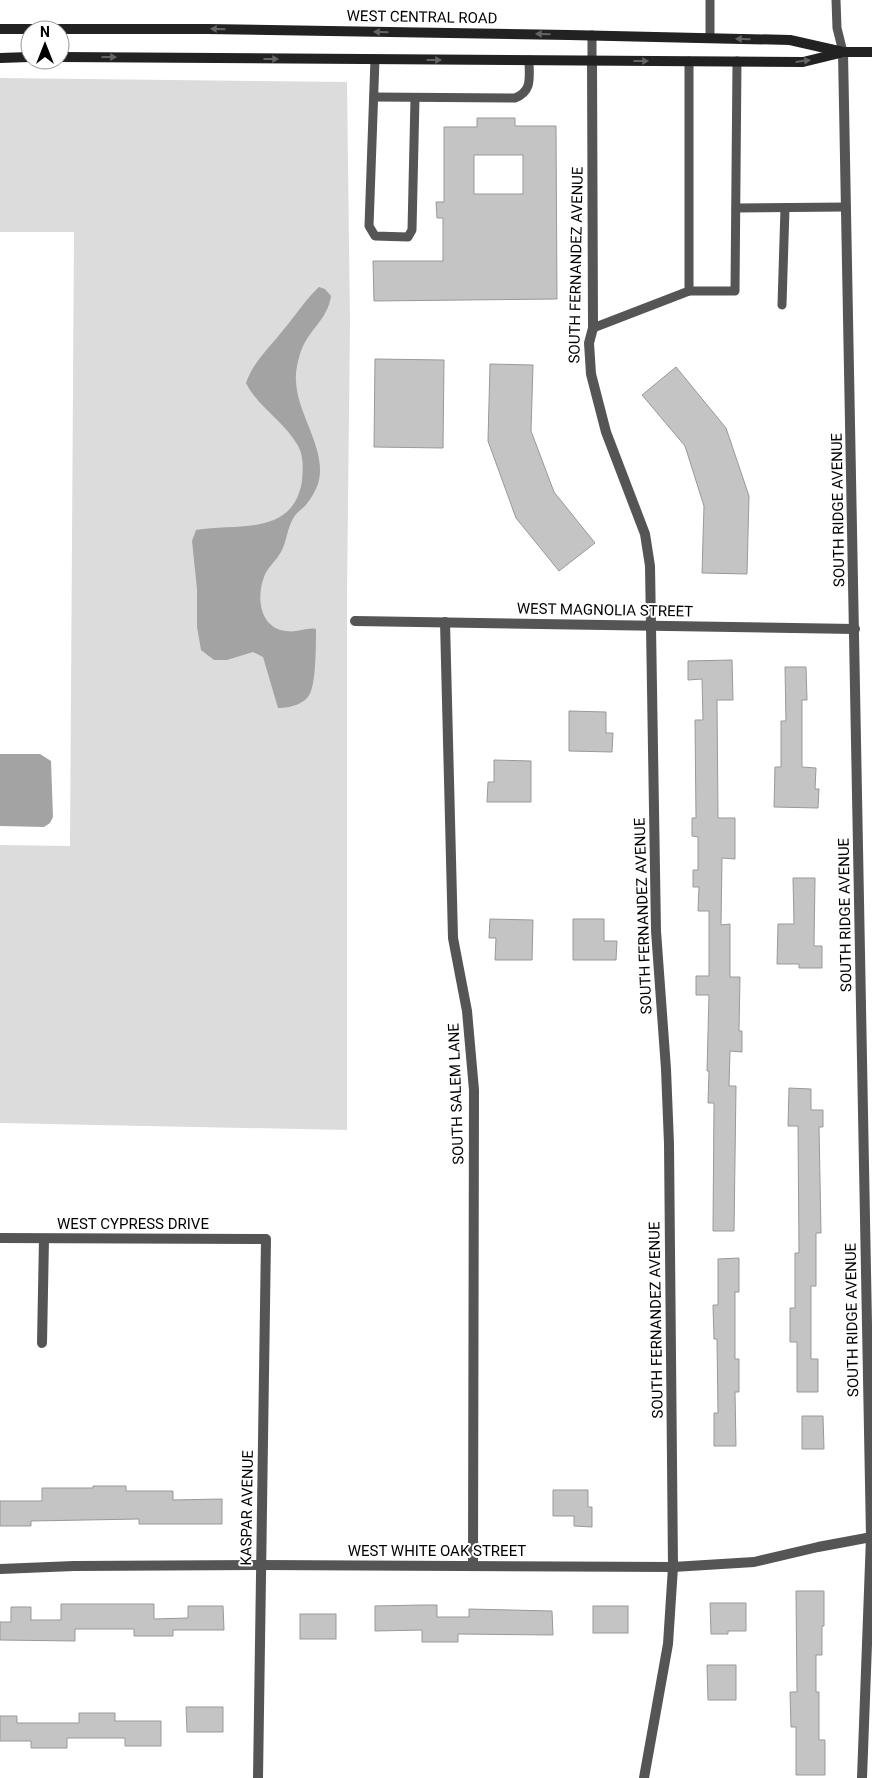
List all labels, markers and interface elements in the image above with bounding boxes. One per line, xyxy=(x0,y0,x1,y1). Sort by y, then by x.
street label: WEST CENTRAL ROAD xyxy=(346,7,498,27)
north arrow xyxy=(20,20,70,70)
text: N xyxy=(40,24,50,40)
one-way arrow xyxy=(210,25,226,33)
one-way arrow xyxy=(372,28,388,36)
one-way arrow xyxy=(535,30,551,38)
one-way arrow xyxy=(735,35,751,43)
one-way arrow xyxy=(101,53,117,61)
one-way arrow xyxy=(263,55,279,63)
one-way arrow xyxy=(426,56,442,64)
one-way arrow xyxy=(633,57,649,65)
one-way arrow xyxy=(796,57,812,65)
street label: SOUTH FERNANDEZ AVENUE xyxy=(565,166,587,364)
street label: SOUTH RIDGE AVENUE xyxy=(828,432,848,587)
street label: WEST MAGNOLIA STREET xyxy=(517,599,693,621)
street label: SOUTH FERNANDEZ AVENUE xyxy=(631,817,655,1015)
street label: SOUTH RIDGE AVENUE xyxy=(835,837,855,992)
street label: SOUTH SALEM LANE xyxy=(445,1022,467,1165)
street label: WEST CYPRESS DRIVE xyxy=(57,1215,209,1233)
street label: SOUTH FERNANDEZ AVENUE xyxy=(645,1221,667,1419)
street label: SOUTH RIDGE AVENUE xyxy=(842,1242,862,1397)
street label: KASPAR AVENUE xyxy=(237,1450,257,1566)
street label: WEST WHITE OAK STREET xyxy=(348,1542,526,1560)

